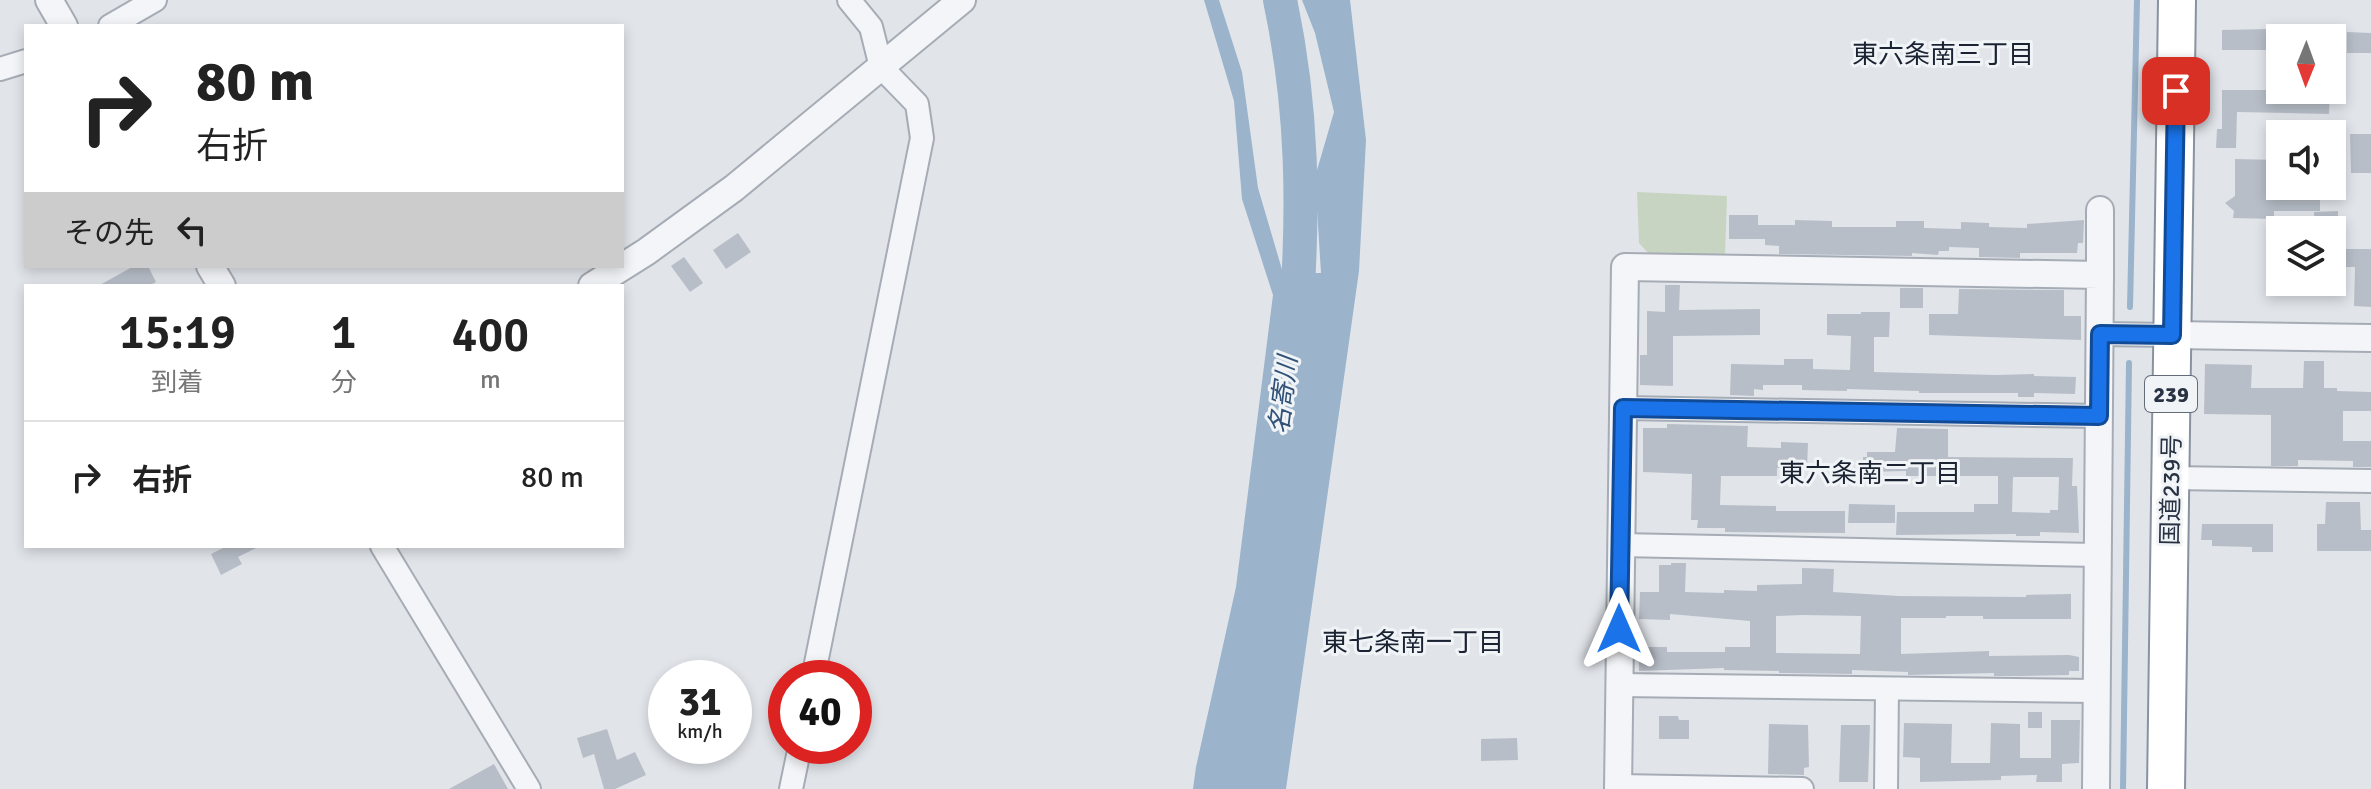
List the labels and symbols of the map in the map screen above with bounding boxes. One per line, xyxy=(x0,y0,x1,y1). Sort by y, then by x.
north arrow xyxy=(2266,24,2346,104)
district label: 東六条南三丁目 xyxy=(1852,39,2034,71)
pin xyxy=(2142,57,2210,125)
water label: 名寄川 xyxy=(1263,351,1305,436)
road number: 239 xyxy=(2145,376,2197,412)
street label: 国道239号 xyxy=(2155,434,2187,546)
district label: 東六条南二丁目 xyxy=(1779,458,1961,490)
position arrow xyxy=(1577,587,1661,671)
district label: 東七条南一丁目 xyxy=(1322,627,1504,659)
speed limit sign: 40 xyxy=(768,660,872,764)

